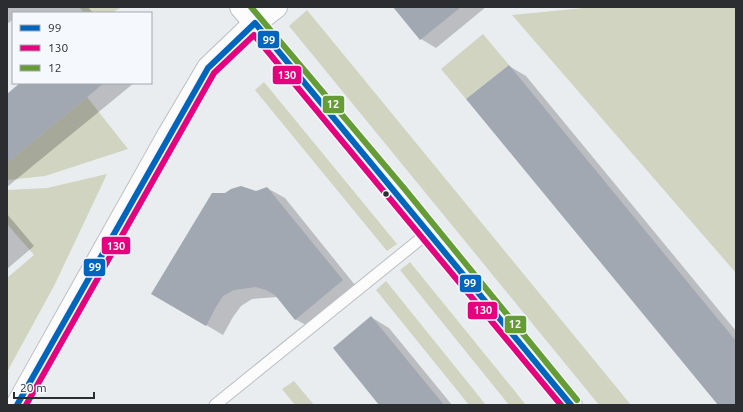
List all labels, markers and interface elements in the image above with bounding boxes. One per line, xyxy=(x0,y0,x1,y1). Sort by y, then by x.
legend xyxy=(12,12,152,84)
text: 99 xyxy=(48,21,62,34)
line badge: 99 xyxy=(257,30,280,49)
text: 99 xyxy=(263,34,275,46)
text: 130 xyxy=(48,41,69,54)
text: 12 xyxy=(48,61,62,74)
line badge: 130 xyxy=(272,65,302,85)
text: 130 xyxy=(278,69,296,81)
line badge: 12 xyxy=(322,95,345,114)
text: 12 xyxy=(327,98,339,110)
unlabelled marker xyxy=(381,189,391,199)
line badge: 130 xyxy=(101,236,131,255)
text: 130 xyxy=(107,240,125,252)
line badge: 99 xyxy=(83,258,106,277)
text: 99 xyxy=(89,261,101,273)
line badge: 99 xyxy=(459,274,482,293)
text: 99 xyxy=(464,277,476,289)
line badge: 130 xyxy=(467,301,498,320)
text: 130 xyxy=(474,304,492,316)
line badge: 12 xyxy=(504,315,527,334)
text: 12 xyxy=(509,318,521,330)
scale bar xyxy=(14,374,94,400)
text: 20 m xyxy=(20,381,47,394)

